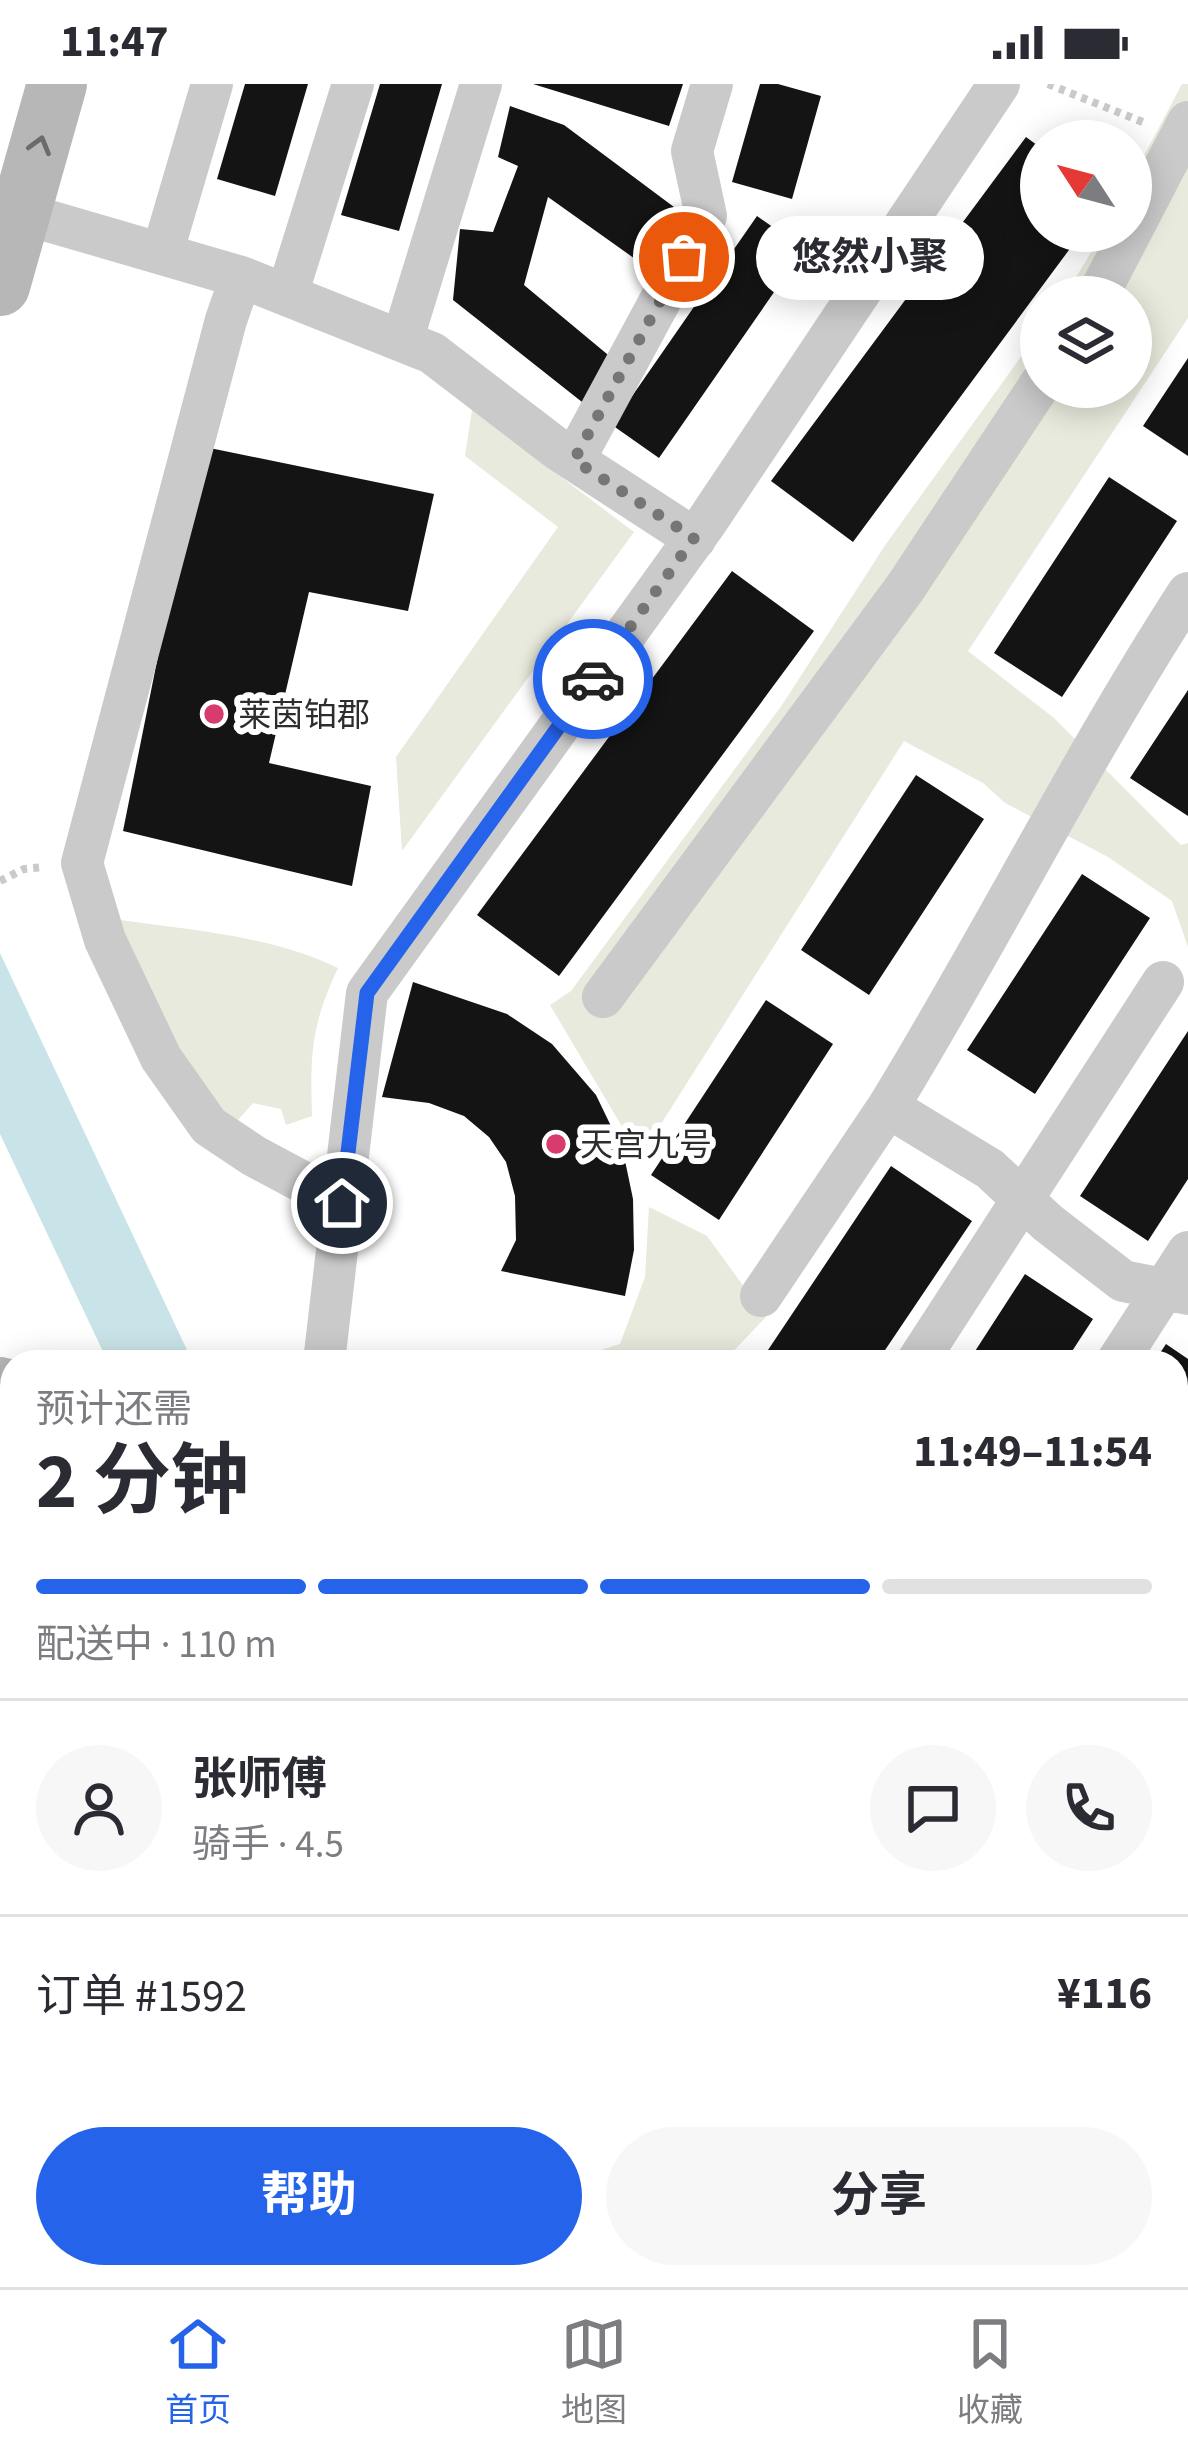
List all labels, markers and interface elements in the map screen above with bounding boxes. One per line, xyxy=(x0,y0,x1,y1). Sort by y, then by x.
text: 11:47 xyxy=(60,10,169,74)
north arrow xyxy=(1020,120,1152,252)
map controls xyxy=(1020,120,1152,408)
one-way arrow xyxy=(25,135,50,155)
pin xyxy=(633,206,735,308)
callout: 悠然小聚 xyxy=(756,215,984,299)
icon: bag xyxy=(651,224,717,290)
text: 悠然小聚 xyxy=(792,230,948,286)
button: layers xyxy=(1020,276,1152,408)
courier xyxy=(533,619,653,739)
icon: car xyxy=(560,646,626,712)
place label: 莱茵铂郡 xyxy=(238,692,370,739)
marker: 莱茵铂郡 xyxy=(201,701,227,727)
place label: 天宫九号 xyxy=(580,1122,712,1169)
marker: 天宫九号 xyxy=(543,1131,569,1157)
pin xyxy=(291,1152,393,1254)
icon: home xyxy=(309,1170,375,1236)
text: 预计还需 xyxy=(36,1382,192,1438)
text: 11:49–11:54 xyxy=(913,1420,1152,1484)
text: 2 分钟 xyxy=(36,1427,249,1538)
text: 配送中 · 110 m xyxy=(36,1617,277,1673)
button: person xyxy=(36,1745,162,1871)
button: chat xyxy=(870,1745,996,1871)
button: phone xyxy=(1026,1745,1152,1871)
text: 张师傅 xyxy=(192,1748,327,1812)
text: 骑手 · 4.5 xyxy=(192,1817,344,1873)
text: ¥116 xyxy=(1057,1962,1152,2026)
text: 订单 #1592 xyxy=(36,1965,247,2029)
button: 帮助 xyxy=(36,2127,582,2265)
button: 分享 xyxy=(606,2127,1152,2265)
tab: 首页 xyxy=(165,2311,231,2434)
tab: 地图 xyxy=(561,2311,627,2434)
tab: 收藏 xyxy=(957,2311,1023,2434)

